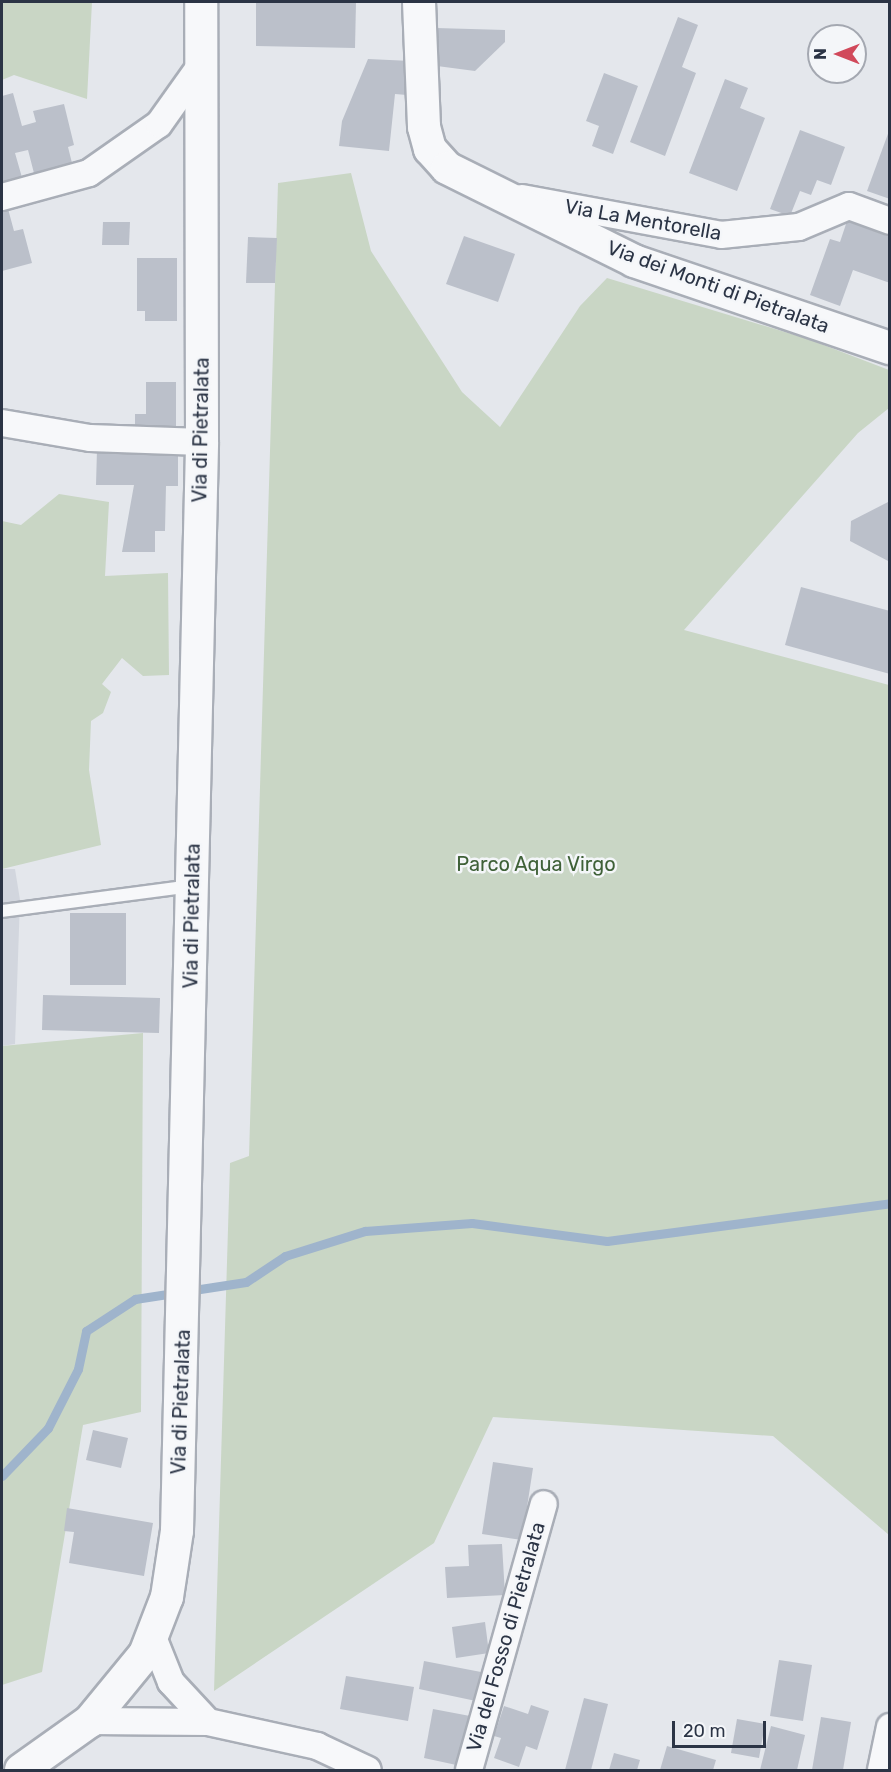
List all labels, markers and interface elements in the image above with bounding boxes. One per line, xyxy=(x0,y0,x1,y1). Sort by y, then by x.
north arrow xyxy=(807,24,867,84)
text: N xyxy=(811,48,830,60)
street label: Via La Mentorella xyxy=(563,194,723,246)
street label: Via dei Monti di Pietralata xyxy=(603,236,833,338)
street label: Via di Pietralata xyxy=(188,357,214,503)
street label: Via di Pietralata xyxy=(179,843,205,989)
park label: Parco Aqua Virgo xyxy=(456,852,616,876)
street label: Via di Pietralata xyxy=(166,1329,196,1475)
street label: Via del Fosso di Pietralata xyxy=(462,1519,550,1755)
scale bar xyxy=(675,1709,770,1747)
text: 20 m xyxy=(683,1720,725,1742)

